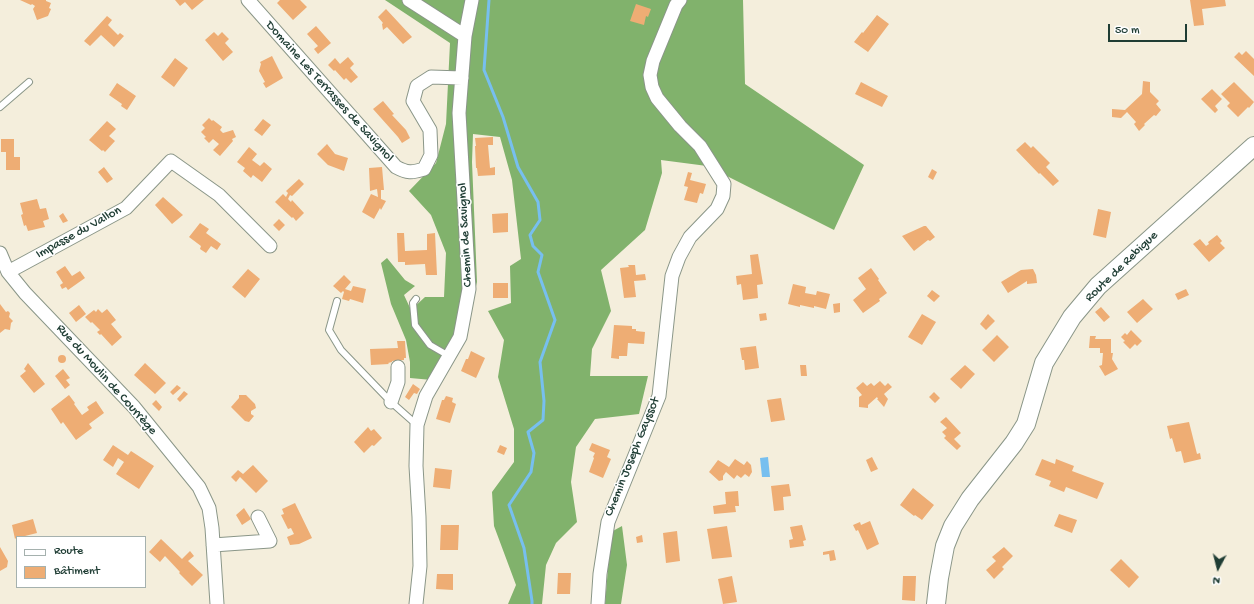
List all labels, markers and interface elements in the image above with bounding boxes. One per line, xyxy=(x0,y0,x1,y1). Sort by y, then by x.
scale bar xyxy=(1110,16,1189,42)
street label: Domaine Les Terrasses de Savignol xyxy=(261,18,397,166)
text: 50 m xyxy=(1115,24,1140,38)
street label: Chemin de Savignol xyxy=(455,182,477,288)
street label: Impasse du Vallon xyxy=(34,203,124,263)
street label: Route de Rebigue xyxy=(1082,228,1162,306)
street label: Rue du Moulin de Courrège xyxy=(52,321,160,439)
street label: Chemin Joseph Gayssot xyxy=(602,395,664,519)
legend xyxy=(16,536,146,588)
text: Route xyxy=(54,545,83,559)
north arrow xyxy=(1198,548,1238,588)
text: Bâtiment xyxy=(54,565,100,579)
text: N xyxy=(1212,574,1221,586)

